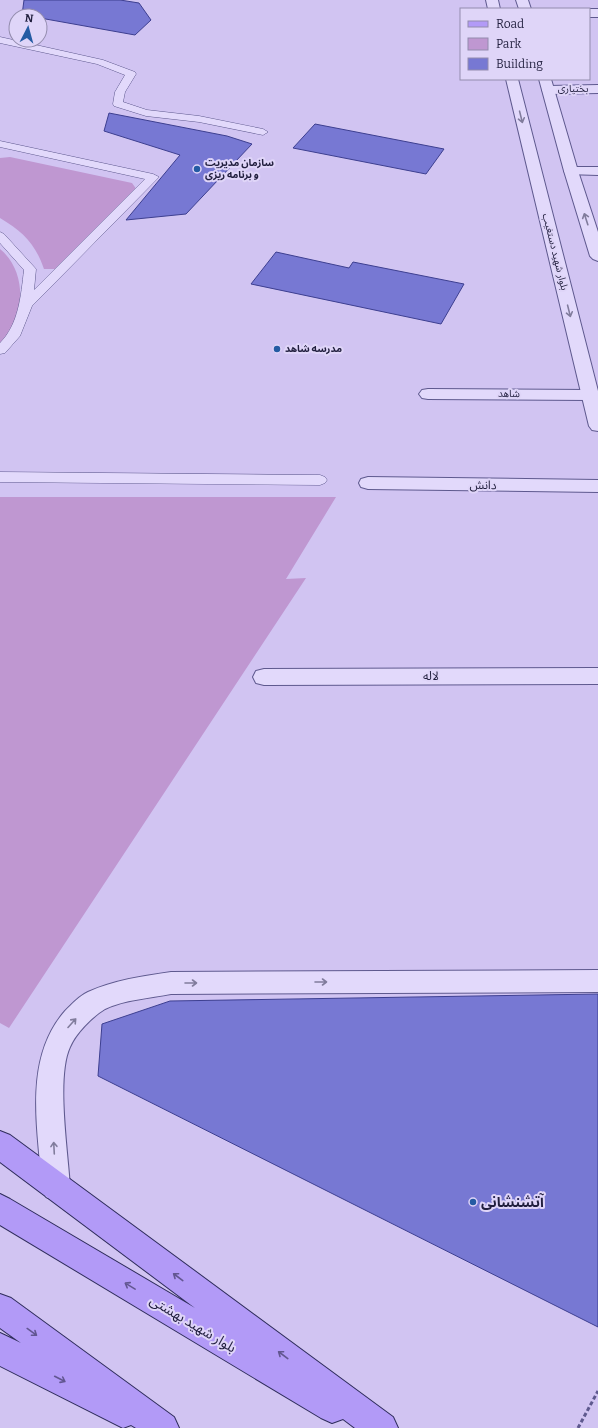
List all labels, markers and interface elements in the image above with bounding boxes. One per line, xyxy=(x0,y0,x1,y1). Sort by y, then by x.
north arrow xyxy=(8,8,48,48)
legend xyxy=(460,8,590,80)
text: N xyxy=(24,12,34,26)
text: Road xyxy=(496,17,524,31)
text: Park xyxy=(496,37,522,51)
text: Building xyxy=(496,57,543,71)
street label: بختیاری xyxy=(558,83,589,95)
one-way arrow xyxy=(518,110,525,123)
place label: سازمان مدیریت و برنامه ریزی xyxy=(205,157,274,181)
marker: سازمان مدیریت و برنامه ریزی xyxy=(192,164,202,174)
street label: بلوار شهید دستغیب xyxy=(540,212,570,292)
one-way arrow xyxy=(582,213,589,226)
one-way arrow xyxy=(566,304,574,317)
place label: مدرسه شاهد xyxy=(285,343,342,355)
marker: مدرسه شاهد xyxy=(272,344,282,354)
street label: شاهد xyxy=(498,388,520,400)
street label: دانش xyxy=(469,478,497,492)
street label: لاله xyxy=(423,669,439,683)
one-way arrow xyxy=(314,978,327,986)
one-way arrow xyxy=(184,979,197,987)
one-way arrow xyxy=(67,1018,76,1028)
one-way arrow xyxy=(50,1142,58,1155)
place label: آتشنشانی xyxy=(481,1193,544,1211)
marker: آتشنشانی xyxy=(468,1197,478,1207)
one-way arrow xyxy=(173,1273,184,1281)
one-way arrow xyxy=(124,1282,136,1290)
street label: بلوار شهید بهشتی xyxy=(147,1292,239,1357)
one-way arrow xyxy=(26,1328,37,1336)
one-way arrow xyxy=(277,1351,288,1359)
one-way arrow xyxy=(53,1376,65,1384)

